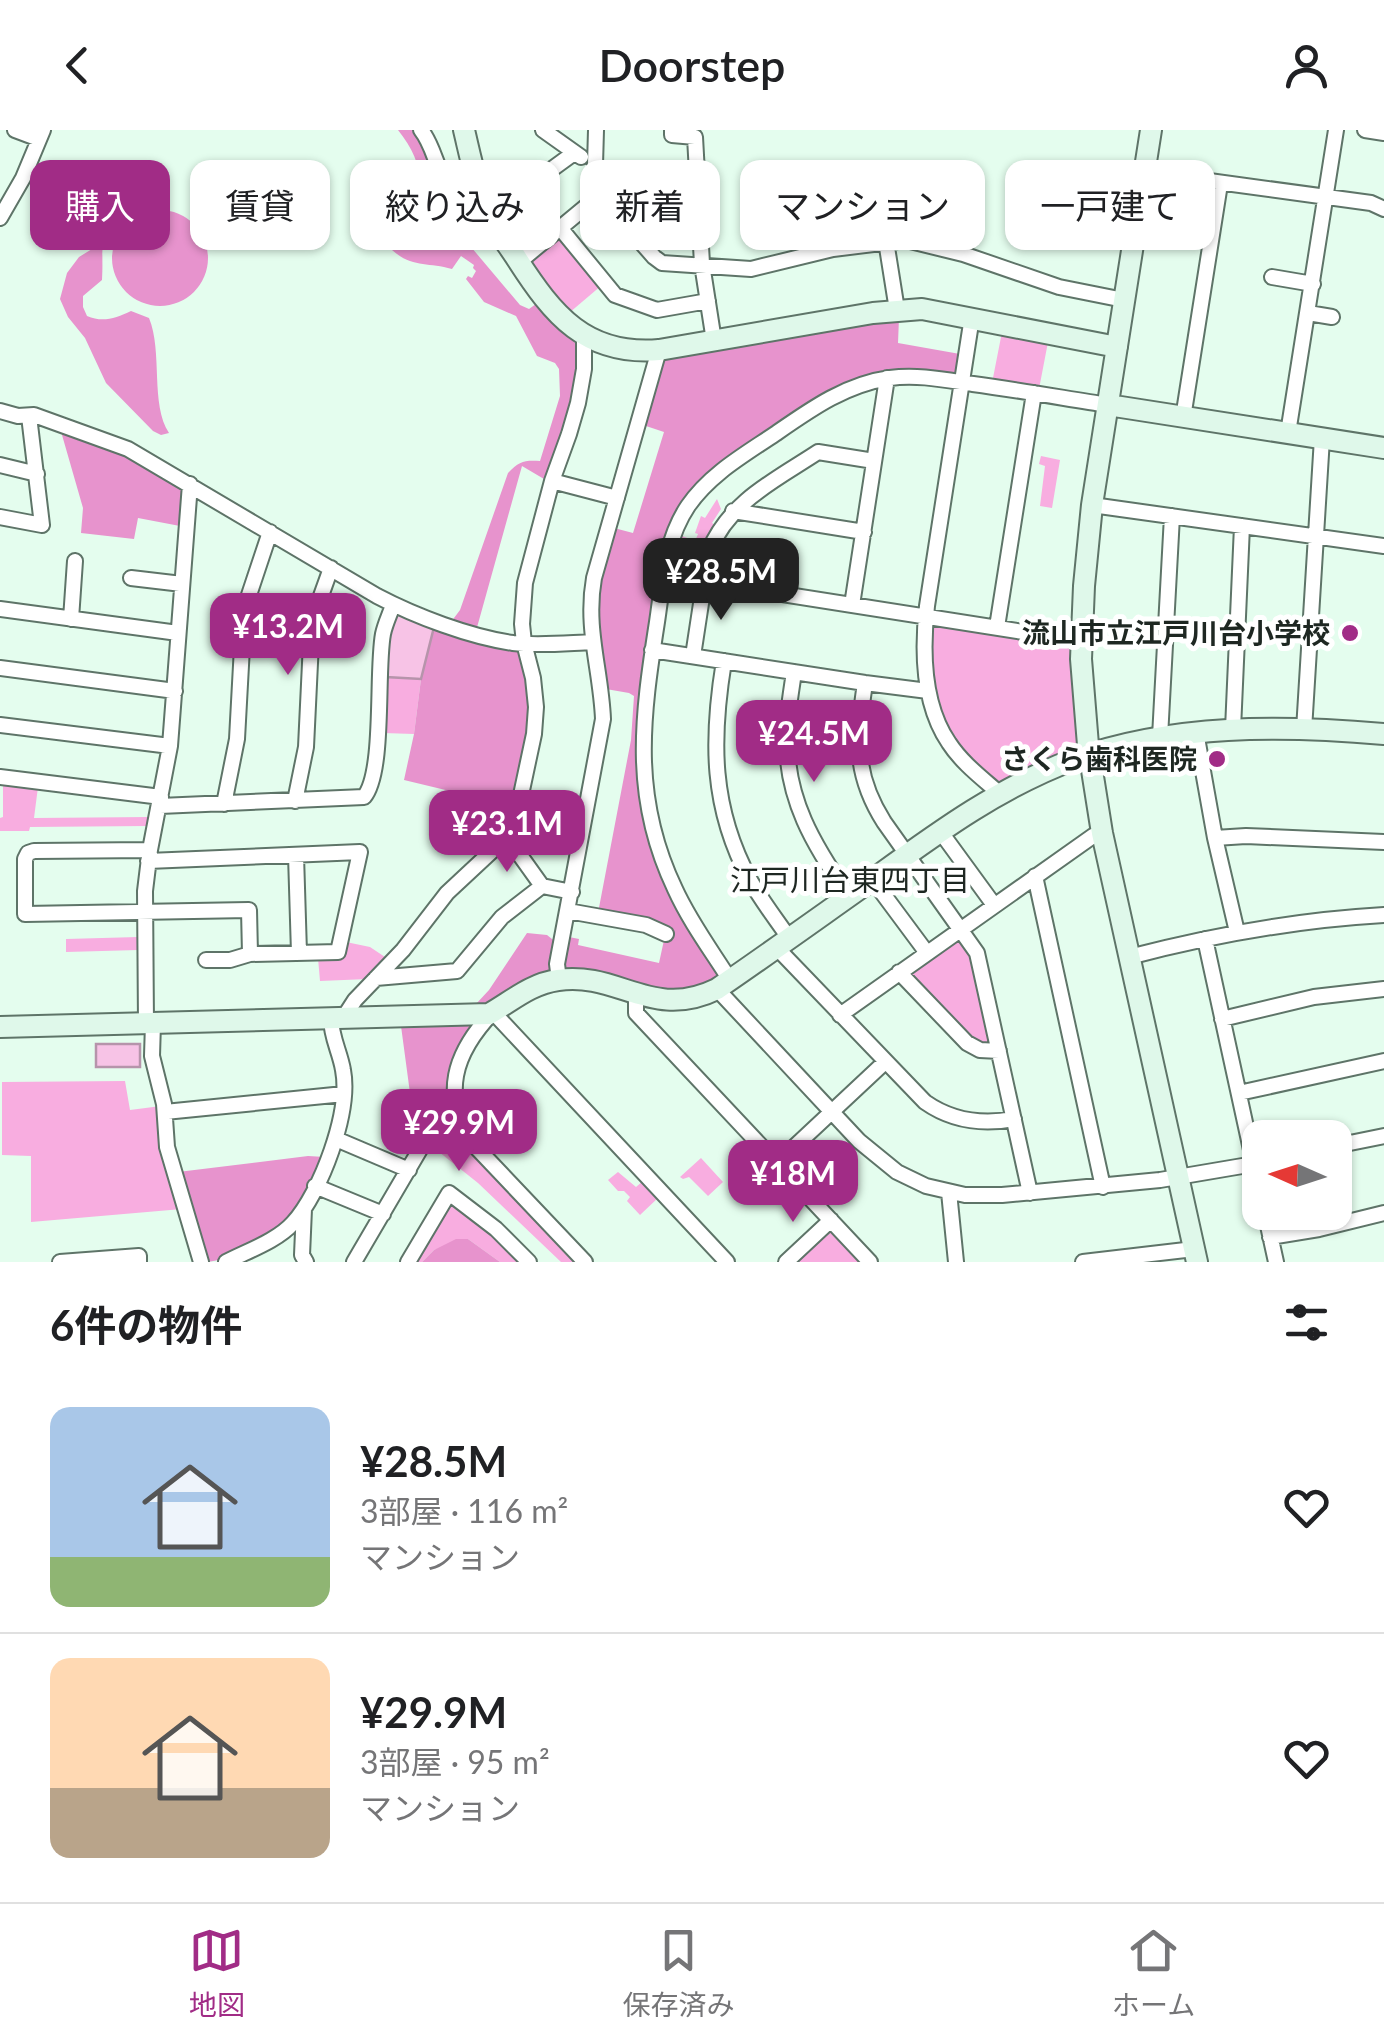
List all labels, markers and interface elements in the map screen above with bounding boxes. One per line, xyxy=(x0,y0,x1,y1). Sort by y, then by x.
icon: back xyxy=(50,38,105,93)
text: Doorstep xyxy=(598,38,786,92)
icon: person xyxy=(1279,38,1334,93)
chip: 購入 xyxy=(30,160,170,250)
chip: 賃貸 xyxy=(190,160,330,250)
chip: 絞り込み xyxy=(350,160,560,250)
chip: 新着 xyxy=(580,160,720,250)
chip: マンション xyxy=(740,160,985,250)
chip: 一戸建て xyxy=(1005,160,1215,250)
pin: ¥28.5M xyxy=(640,538,802,623)
text: ¥28.5M xyxy=(665,551,777,590)
pin: ¥13.2M xyxy=(207,593,369,678)
text: ¥13.2M xyxy=(232,606,344,645)
place label: 流山市立江戸川台小学校 xyxy=(1022,615,1330,649)
marker: 流山市立江戸川台小学校 xyxy=(1339,622,1361,644)
pin: ¥24.5M xyxy=(733,700,895,785)
text: ¥24.5M xyxy=(758,713,870,752)
place label: さくら歯科医院 xyxy=(1001,741,1197,775)
marker: さくら歯科医院 xyxy=(1206,748,1228,770)
pin: ¥23.1M xyxy=(426,790,588,875)
text: ¥23.1M xyxy=(451,803,563,842)
district label: 江戸川台東四丁目 xyxy=(730,861,970,897)
pin: ¥29.9M xyxy=(378,1089,540,1174)
text: ¥29.9M xyxy=(403,1102,515,1141)
north arrow xyxy=(1242,1120,1352,1230)
map controls xyxy=(1242,1120,1352,1230)
pin: ¥18M xyxy=(734,1140,852,1225)
text: ¥18M xyxy=(750,1153,836,1192)
icon: filters xyxy=(1279,1295,1334,1350)
text: 6件の物件 xyxy=(50,1300,242,1350)
text: ¥28.5M xyxy=(360,1436,507,1486)
icon: home xyxy=(130,1447,250,1567)
icon: heart xyxy=(1279,1480,1334,1535)
text: 3部屋 · 116 m² xyxy=(360,1491,568,1530)
text: マンション xyxy=(360,1537,520,1576)
text: ¥29.9M xyxy=(360,1687,507,1737)
icon: home xyxy=(130,1698,250,1818)
icon: heart xyxy=(1279,1731,1334,1786)
text: 3部屋 · 95 m² xyxy=(360,1742,550,1781)
text: マンション xyxy=(360,1788,520,1827)
tab: 地図 xyxy=(189,1923,245,2023)
tab: 保存済み xyxy=(622,1923,734,2023)
tab: ホーム xyxy=(1112,1923,1195,2023)

